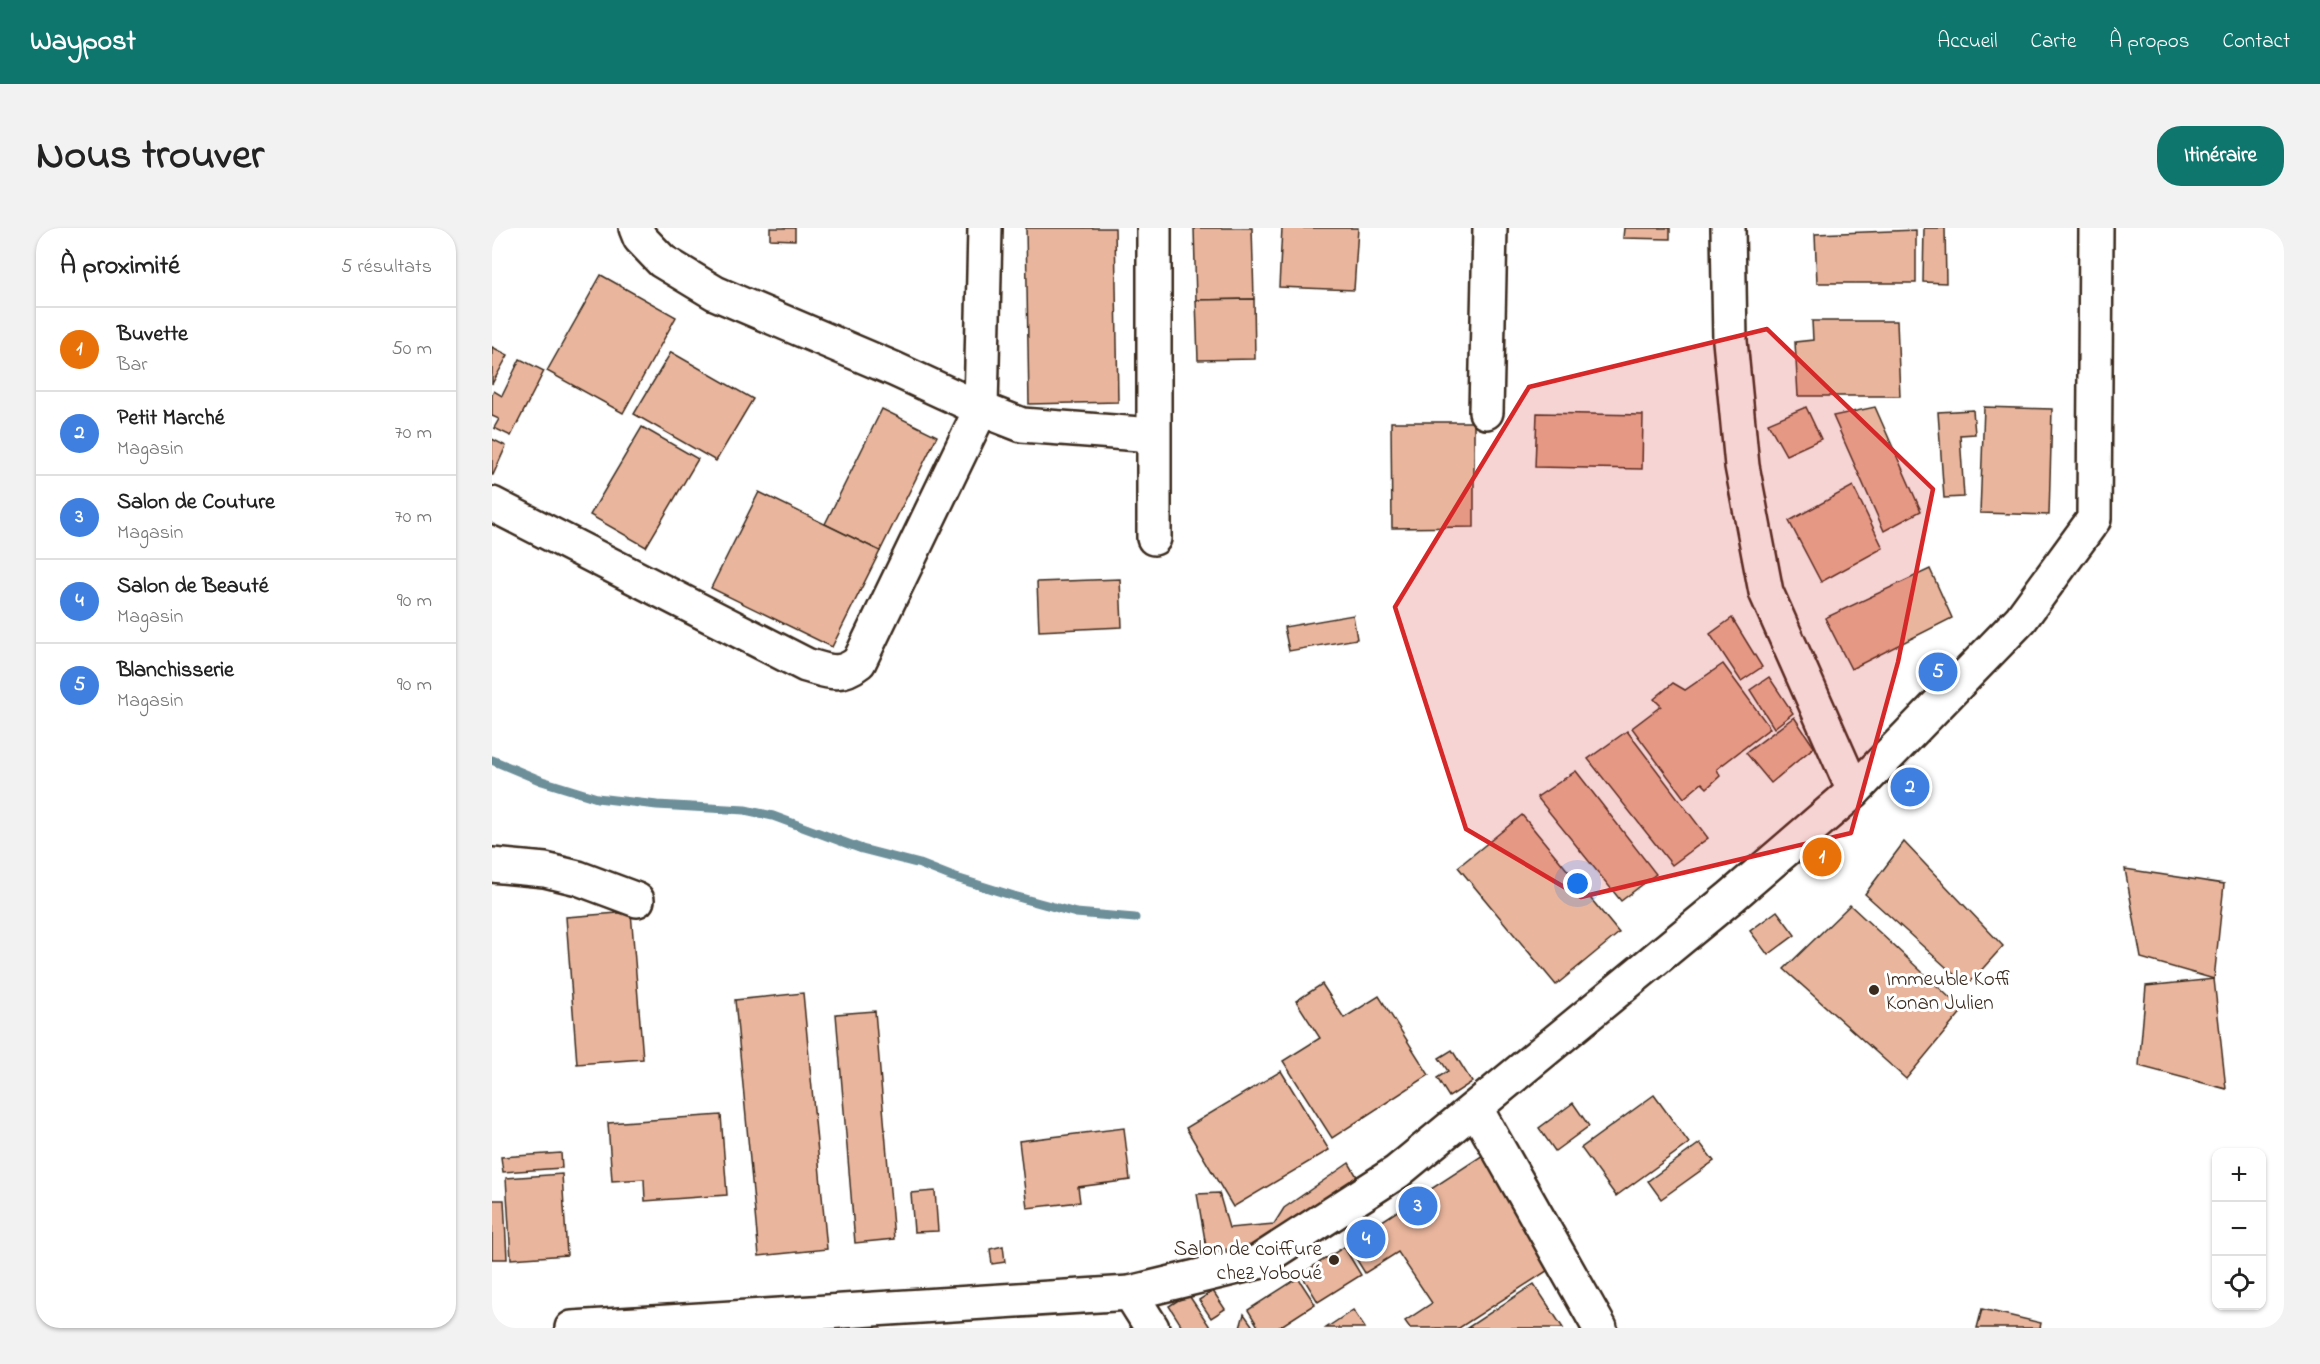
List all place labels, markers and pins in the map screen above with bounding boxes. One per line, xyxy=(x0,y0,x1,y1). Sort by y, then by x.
pin: 5 xyxy=(1918,650,1958,694)
pin: 2 xyxy=(1890,764,1930,810)
pin: 1 xyxy=(1802,834,1842,880)
place label: Immeuble Koffi Konan Julien xyxy=(1886,965,2011,1019)
marker: Immeuble Koffi Konan Julien xyxy=(1867,983,1881,997)
pin: 3 xyxy=(1398,1184,1438,1228)
pin: 4 xyxy=(1346,1216,1386,1262)
place label: Salon de coiffure chez Yoboué xyxy=(1174,1235,1323,1289)
marker: Salon de coiffure chez Yoboué xyxy=(1327,1253,1341,1267)

